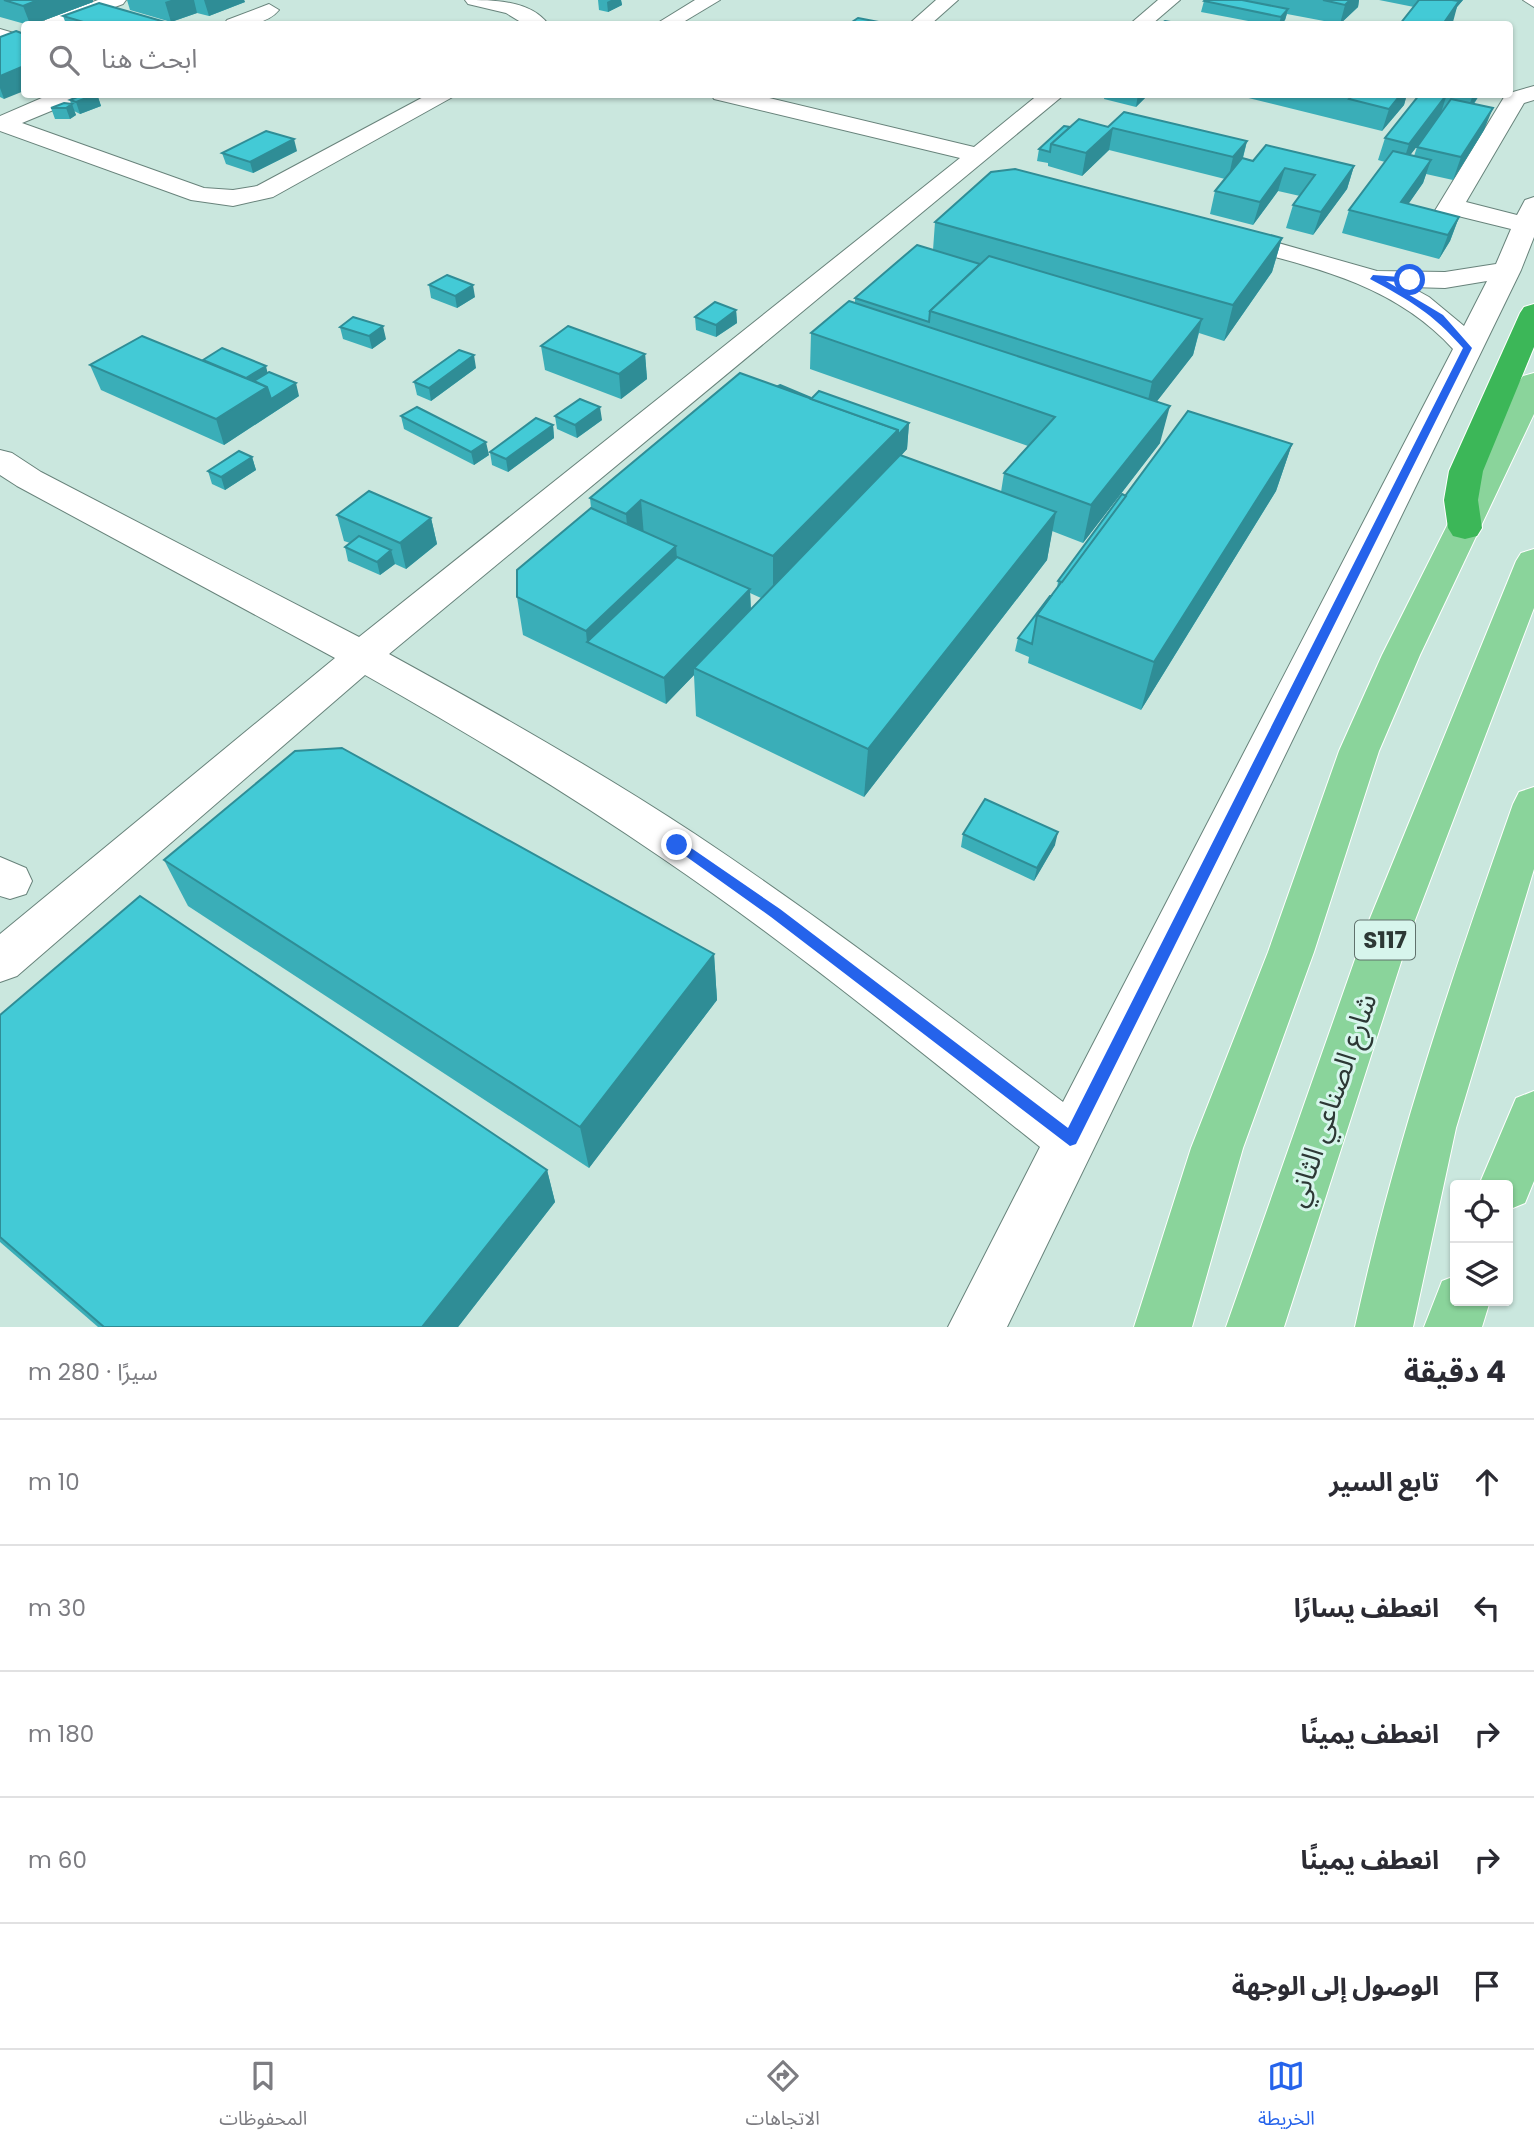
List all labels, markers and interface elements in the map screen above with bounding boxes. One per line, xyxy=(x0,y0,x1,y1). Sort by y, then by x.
search box xyxy=(21,21,1513,98)
icon: search xyxy=(45,41,83,79)
text: ابحث هنا xyxy=(101,41,198,77)
route start xyxy=(1394,264,1425,295)
route end xyxy=(661,829,692,860)
road number: S117 xyxy=(1355,920,1415,959)
street label: شارع الصناعي الثاني xyxy=(1277,988,1388,1213)
map controls xyxy=(1450,1180,1513,1306)
button: locate xyxy=(1450,1180,1513,1243)
button: layers xyxy=(1450,1243,1513,1306)
text: 4 دقيقة xyxy=(1404,1350,1506,1393)
text: سيرًا · 280 m xyxy=(28,1356,158,1388)
icon: ahead xyxy=(1468,1463,1506,1501)
text: تابع السير xyxy=(1329,1464,1439,1500)
text: 10 m xyxy=(28,1466,80,1498)
icon: left xyxy=(1468,1589,1506,1627)
text: انعطف يسارًا xyxy=(1294,1590,1439,1626)
text: 30 m xyxy=(28,1592,86,1624)
icon: right xyxy=(1468,1715,1506,1753)
text: انعطف يمينًا xyxy=(1301,1716,1439,1752)
text: 180 m xyxy=(28,1718,94,1750)
icon: right xyxy=(1468,1841,1506,1879)
text: انعطف يمينًا xyxy=(1301,1842,1439,1878)
text: 60 m xyxy=(28,1844,87,1876)
icon: arrive xyxy=(1468,1967,1506,2005)
text: الوصول إلى الوجهة xyxy=(1232,1968,1439,2004)
tab: المحفوظات xyxy=(219,2057,307,2139)
tab: الاتجاهات xyxy=(746,2057,820,2139)
tab: الخريطة xyxy=(1258,2057,1315,2139)

